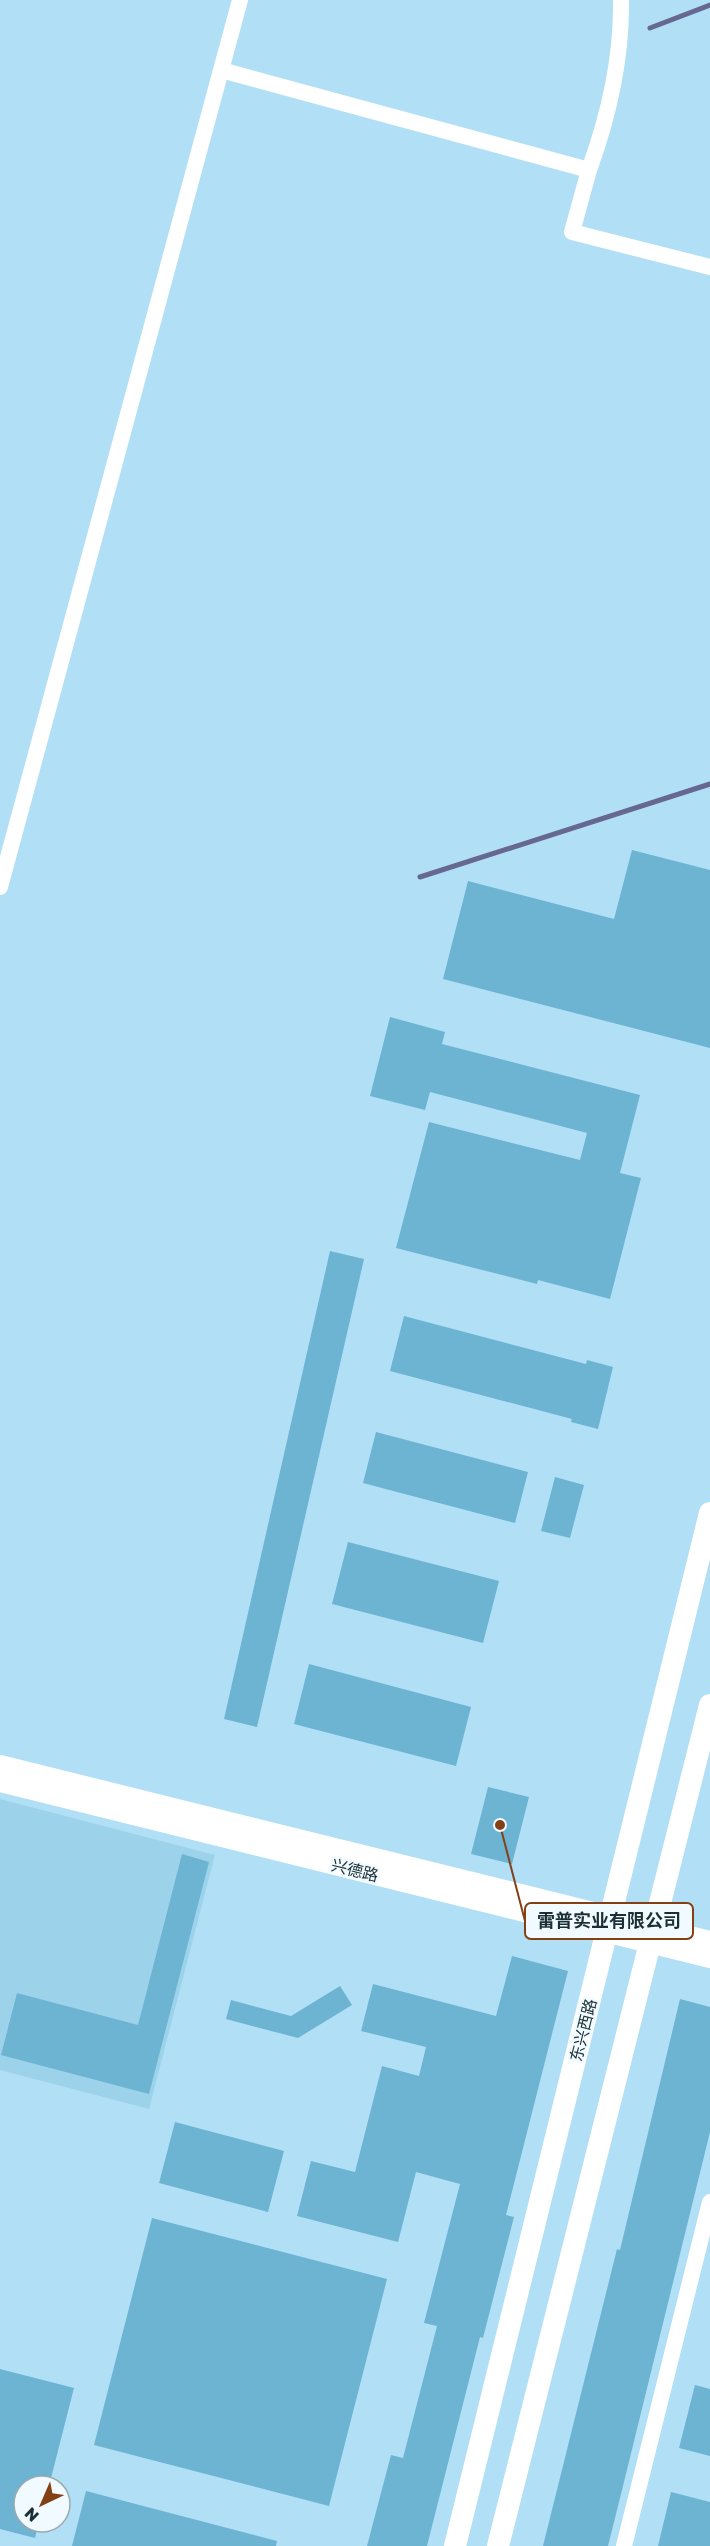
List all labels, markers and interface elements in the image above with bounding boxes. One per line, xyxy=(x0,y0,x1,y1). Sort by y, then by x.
street label: 兴德路 xyxy=(329,1854,381,1886)
callout: 雷普实业有限公司 xyxy=(525,1903,693,1939)
text: 雷普实业有限公司 xyxy=(537,1909,681,1931)
street label: 东兴西路 xyxy=(566,1997,600,2063)
north arrow xyxy=(12,2474,72,2534)
text: N xyxy=(20,2503,43,2526)

